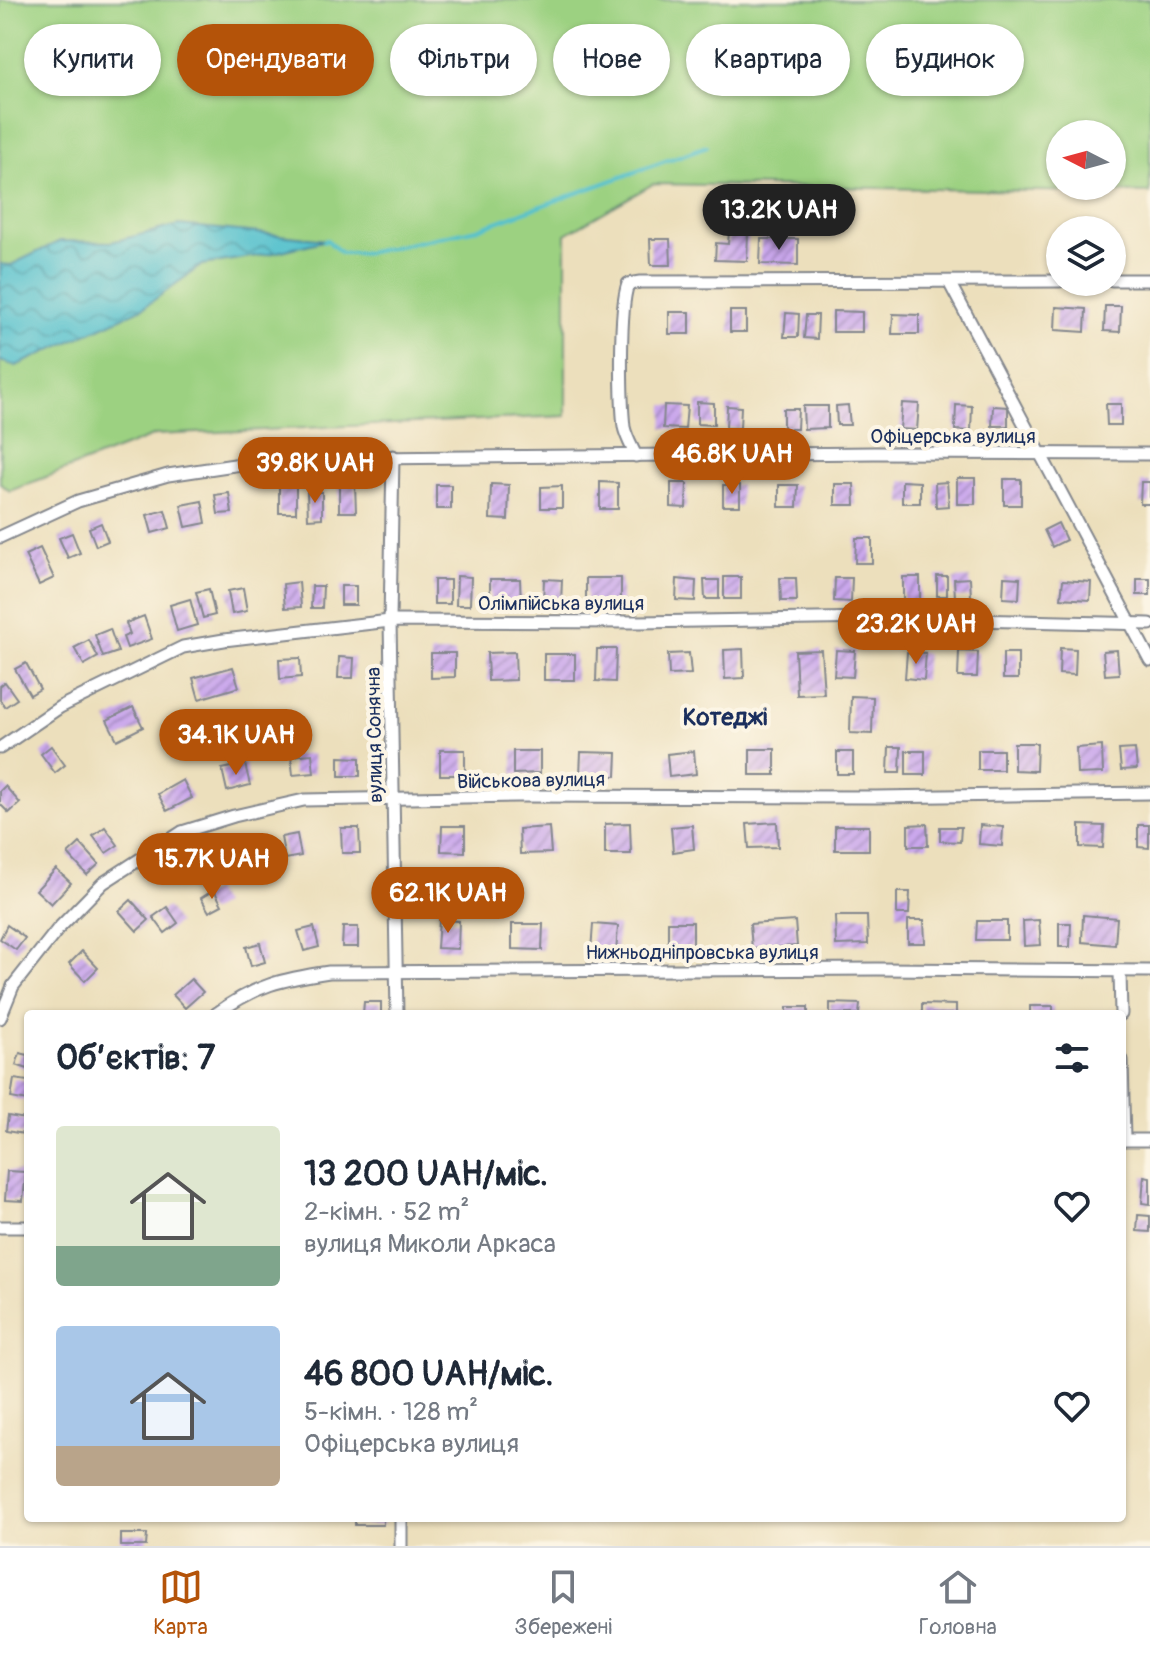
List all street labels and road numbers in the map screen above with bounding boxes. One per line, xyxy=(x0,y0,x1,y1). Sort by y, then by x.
street label: Офіцерська вулиця xyxy=(870,424,1036,449)
street label: Олімпійська вулиця xyxy=(478,591,644,616)
street label: вулиця Сонячна xyxy=(361,667,388,803)
street label: Військова вулиця xyxy=(457,767,605,794)
street label: Нижньодніпровська вулиця xyxy=(585,940,819,965)

